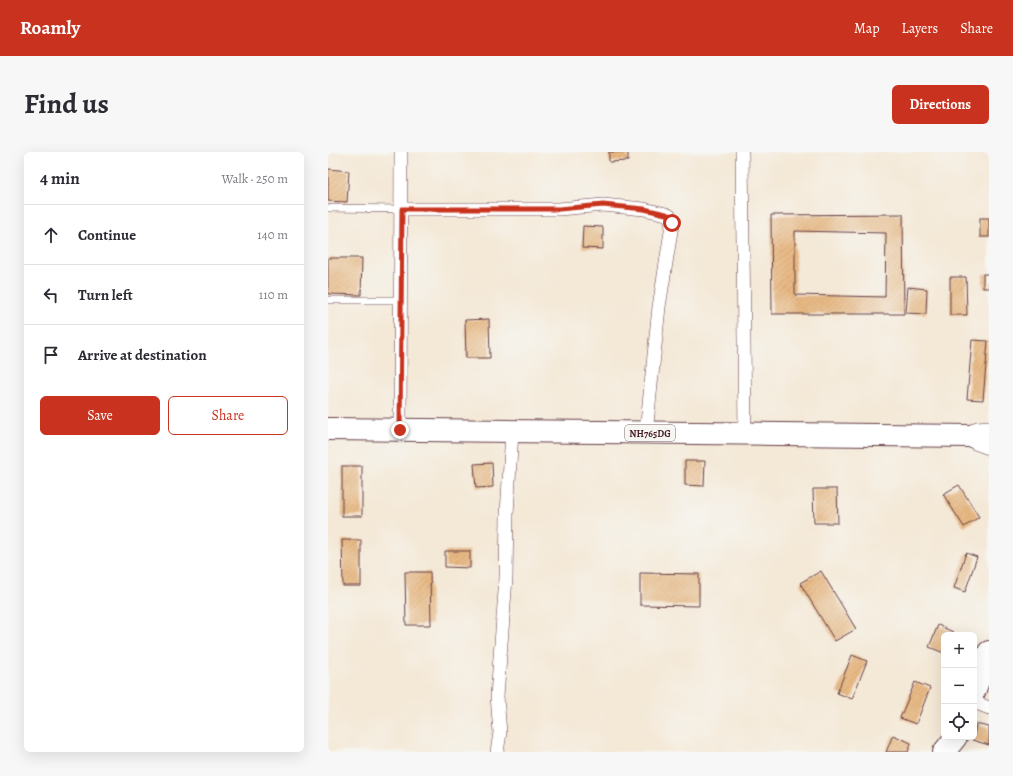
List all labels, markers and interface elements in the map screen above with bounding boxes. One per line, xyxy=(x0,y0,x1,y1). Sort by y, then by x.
text: Roamly xyxy=(20,15,80,41)
text: Map xyxy=(854,19,880,38)
text: Layers xyxy=(902,19,938,38)
text: Share xyxy=(960,19,993,38)
text: Find us xyxy=(24,85,109,123)
button: Directions xyxy=(892,85,989,124)
text: 4 min xyxy=(40,167,80,190)
text: Walk · 250 m xyxy=(221,170,288,187)
route start xyxy=(663,214,681,232)
icon: ahead xyxy=(40,224,62,246)
text: Continue xyxy=(78,225,136,245)
text: 140 m xyxy=(257,226,288,243)
icon: left xyxy=(40,284,62,306)
text: Turn left xyxy=(78,285,133,305)
text: 110 m xyxy=(259,286,288,303)
icon: arrive xyxy=(40,344,62,366)
text: Arrive at destination xyxy=(78,345,207,365)
button: Save xyxy=(40,396,160,435)
button: Share xyxy=(168,396,288,435)
route end xyxy=(391,421,409,439)
road number: NH765DG xyxy=(625,425,675,441)
map controls xyxy=(941,632,977,740)
button: + xyxy=(941,632,977,668)
button: − xyxy=(941,668,977,704)
button: locate xyxy=(941,704,977,740)

